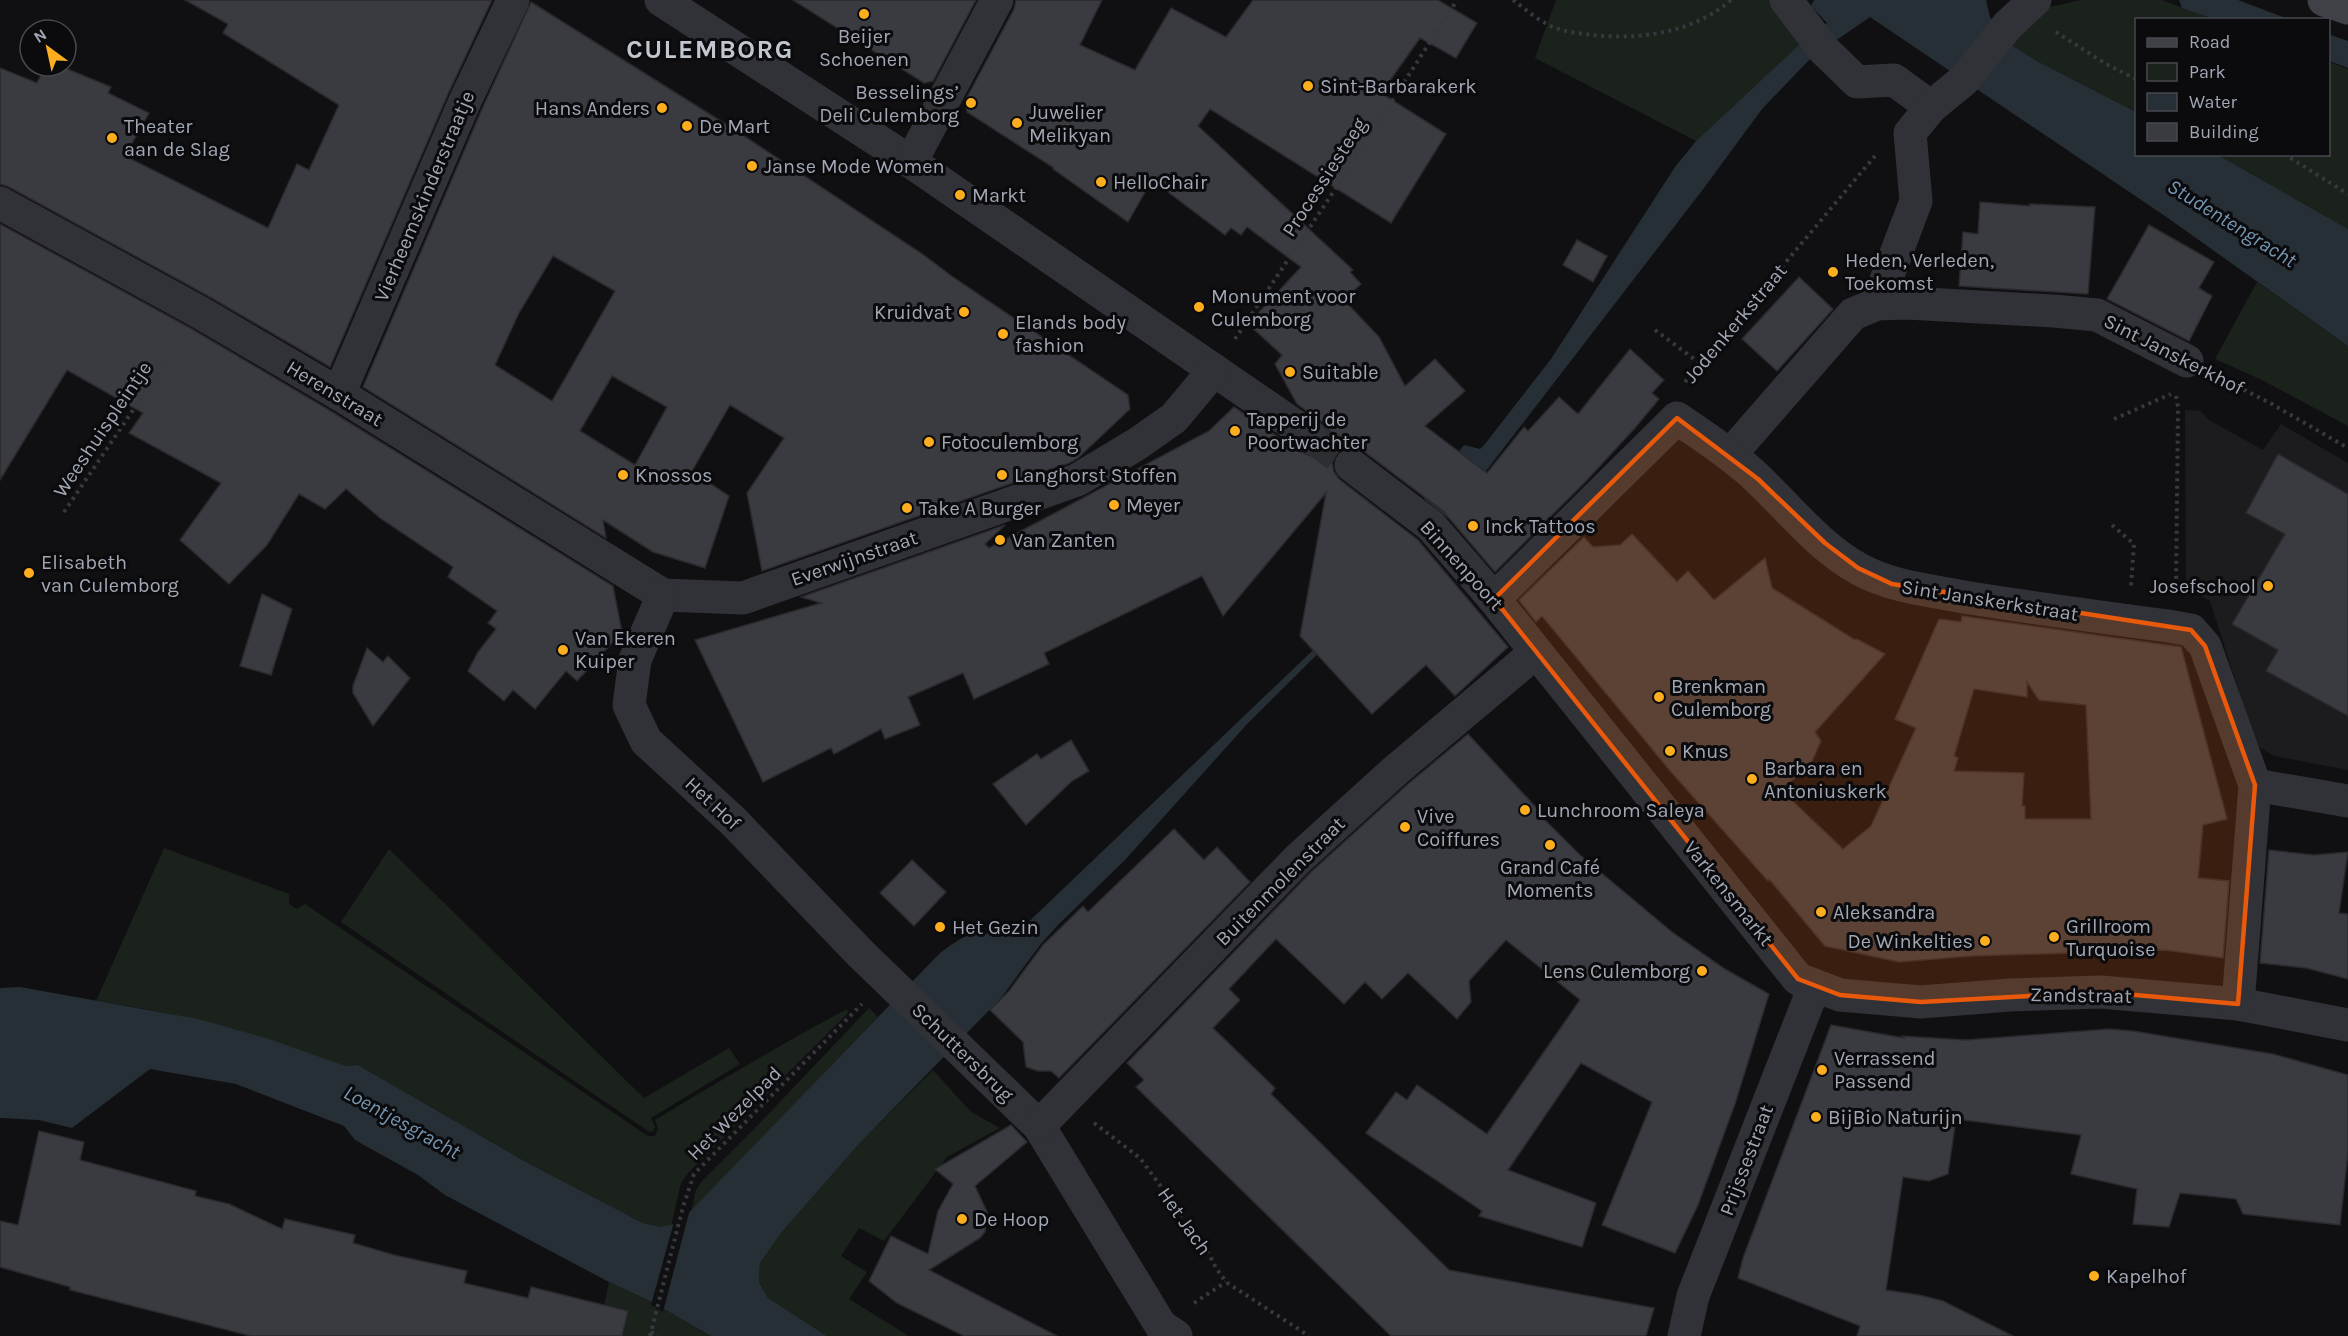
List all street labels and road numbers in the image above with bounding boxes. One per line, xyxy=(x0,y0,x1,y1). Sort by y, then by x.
street label: Vierheemskinderstraatje xyxy=(370,87,479,305)
street label: Processiesteeg xyxy=(1277,114,1371,241)
street label: Jodenkerkstraat xyxy=(1679,259,1792,387)
street label: Sint Janskerkhof xyxy=(2100,309,2248,400)
street label: Herenstraat xyxy=(283,356,387,431)
street label: Weeshuispleintje xyxy=(49,357,156,501)
street label: Binnenpoort xyxy=(1415,516,1508,615)
street label: Everwijnstraat xyxy=(788,526,921,591)
street label: Sint Janskerkstraat xyxy=(1900,575,2081,626)
street label: Het Hof xyxy=(680,772,745,835)
street label: Buitenmolenstraat xyxy=(1211,812,1350,951)
street label: Varkensmarkt xyxy=(1679,836,1778,951)
street label: Zandstraat xyxy=(2030,983,2132,1008)
street label: Schuttersbrug xyxy=(907,998,1018,1107)
street label: Het Wezelpad xyxy=(683,1062,786,1165)
street label: Prijssestraat xyxy=(1715,1101,1778,1219)
street label: Het Jach xyxy=(1153,1183,1216,1260)

